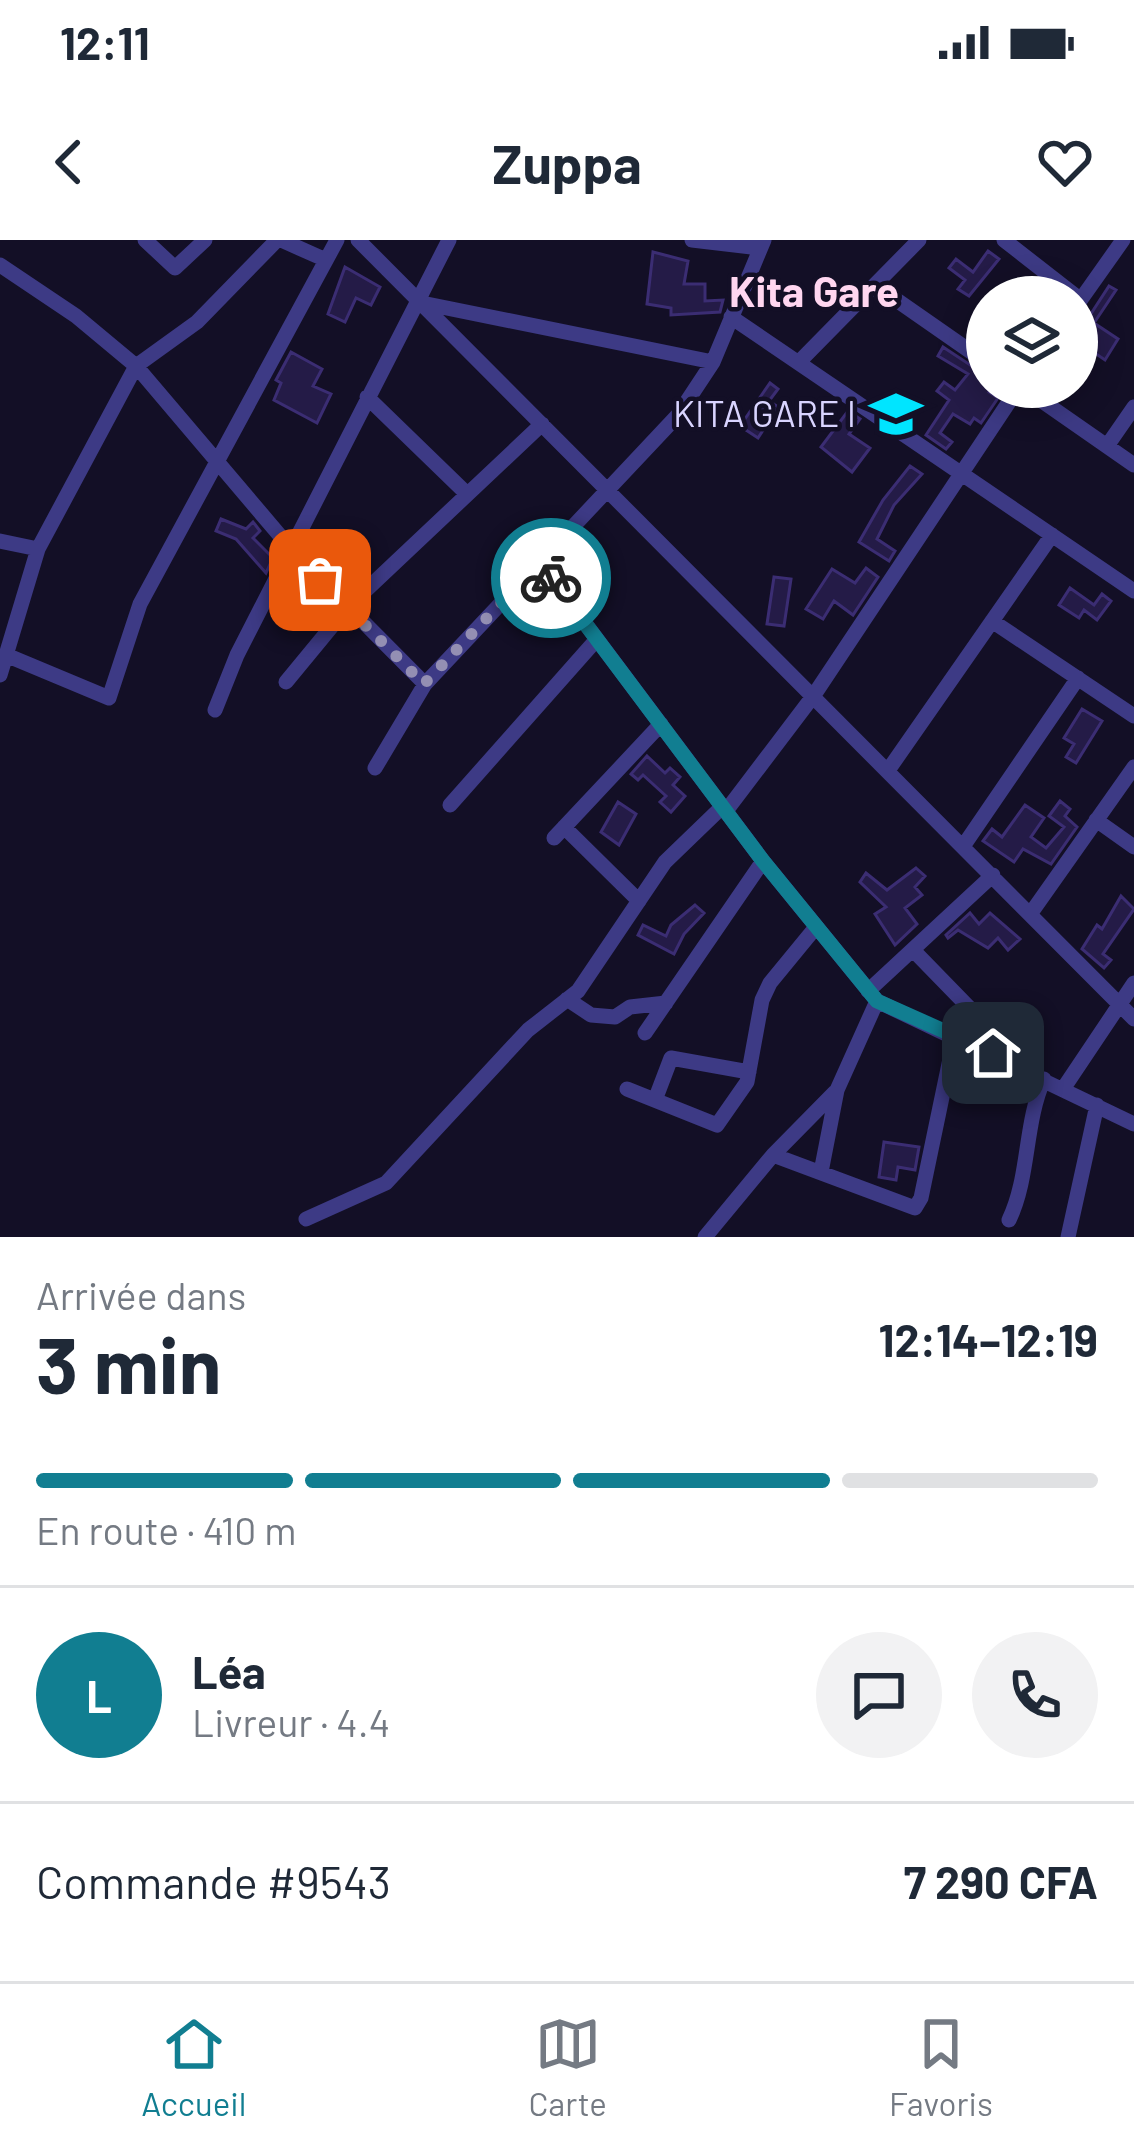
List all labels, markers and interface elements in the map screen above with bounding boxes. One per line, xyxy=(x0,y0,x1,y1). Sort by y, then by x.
text: 12:11 xyxy=(60,15,150,69)
icon: back xyxy=(36,129,102,195)
icon: heart xyxy=(1032,129,1098,195)
text: Zuppa xyxy=(492,130,642,195)
district label: Kita Gare xyxy=(729,265,899,315)
map controls xyxy=(966,276,1098,408)
button: layers xyxy=(966,276,1098,408)
school or university icon: KITA GARE I xyxy=(867,385,925,443)
place label: KITA GARE I xyxy=(673,391,856,434)
courier xyxy=(491,518,611,638)
pin xyxy=(269,529,371,631)
icon: bike xyxy=(518,545,584,611)
icon: bag xyxy=(287,547,353,613)
pin xyxy=(942,1002,1044,1104)
icon: home xyxy=(960,1020,1026,1086)
text: Arrivée dans xyxy=(36,1271,246,1318)
text: 12:14–12:19 xyxy=(879,1312,1098,1366)
text: 3 min xyxy=(36,1316,221,1410)
text: En route · 410 m xyxy=(36,1506,296,1553)
button: chat xyxy=(816,1632,942,1758)
button: phone xyxy=(972,1632,1098,1758)
text: Léa xyxy=(192,1644,266,1698)
text: L xyxy=(86,1668,112,1722)
text: Livreur · 4.4 xyxy=(192,1698,390,1745)
text: Commande #9543 xyxy=(36,1854,391,1908)
text: 7 290 CFA xyxy=(904,1854,1098,1908)
tab: Accueil xyxy=(141,2011,246,2123)
tab: Carte xyxy=(529,2011,607,2123)
tab: Favoris xyxy=(889,2011,993,2123)

